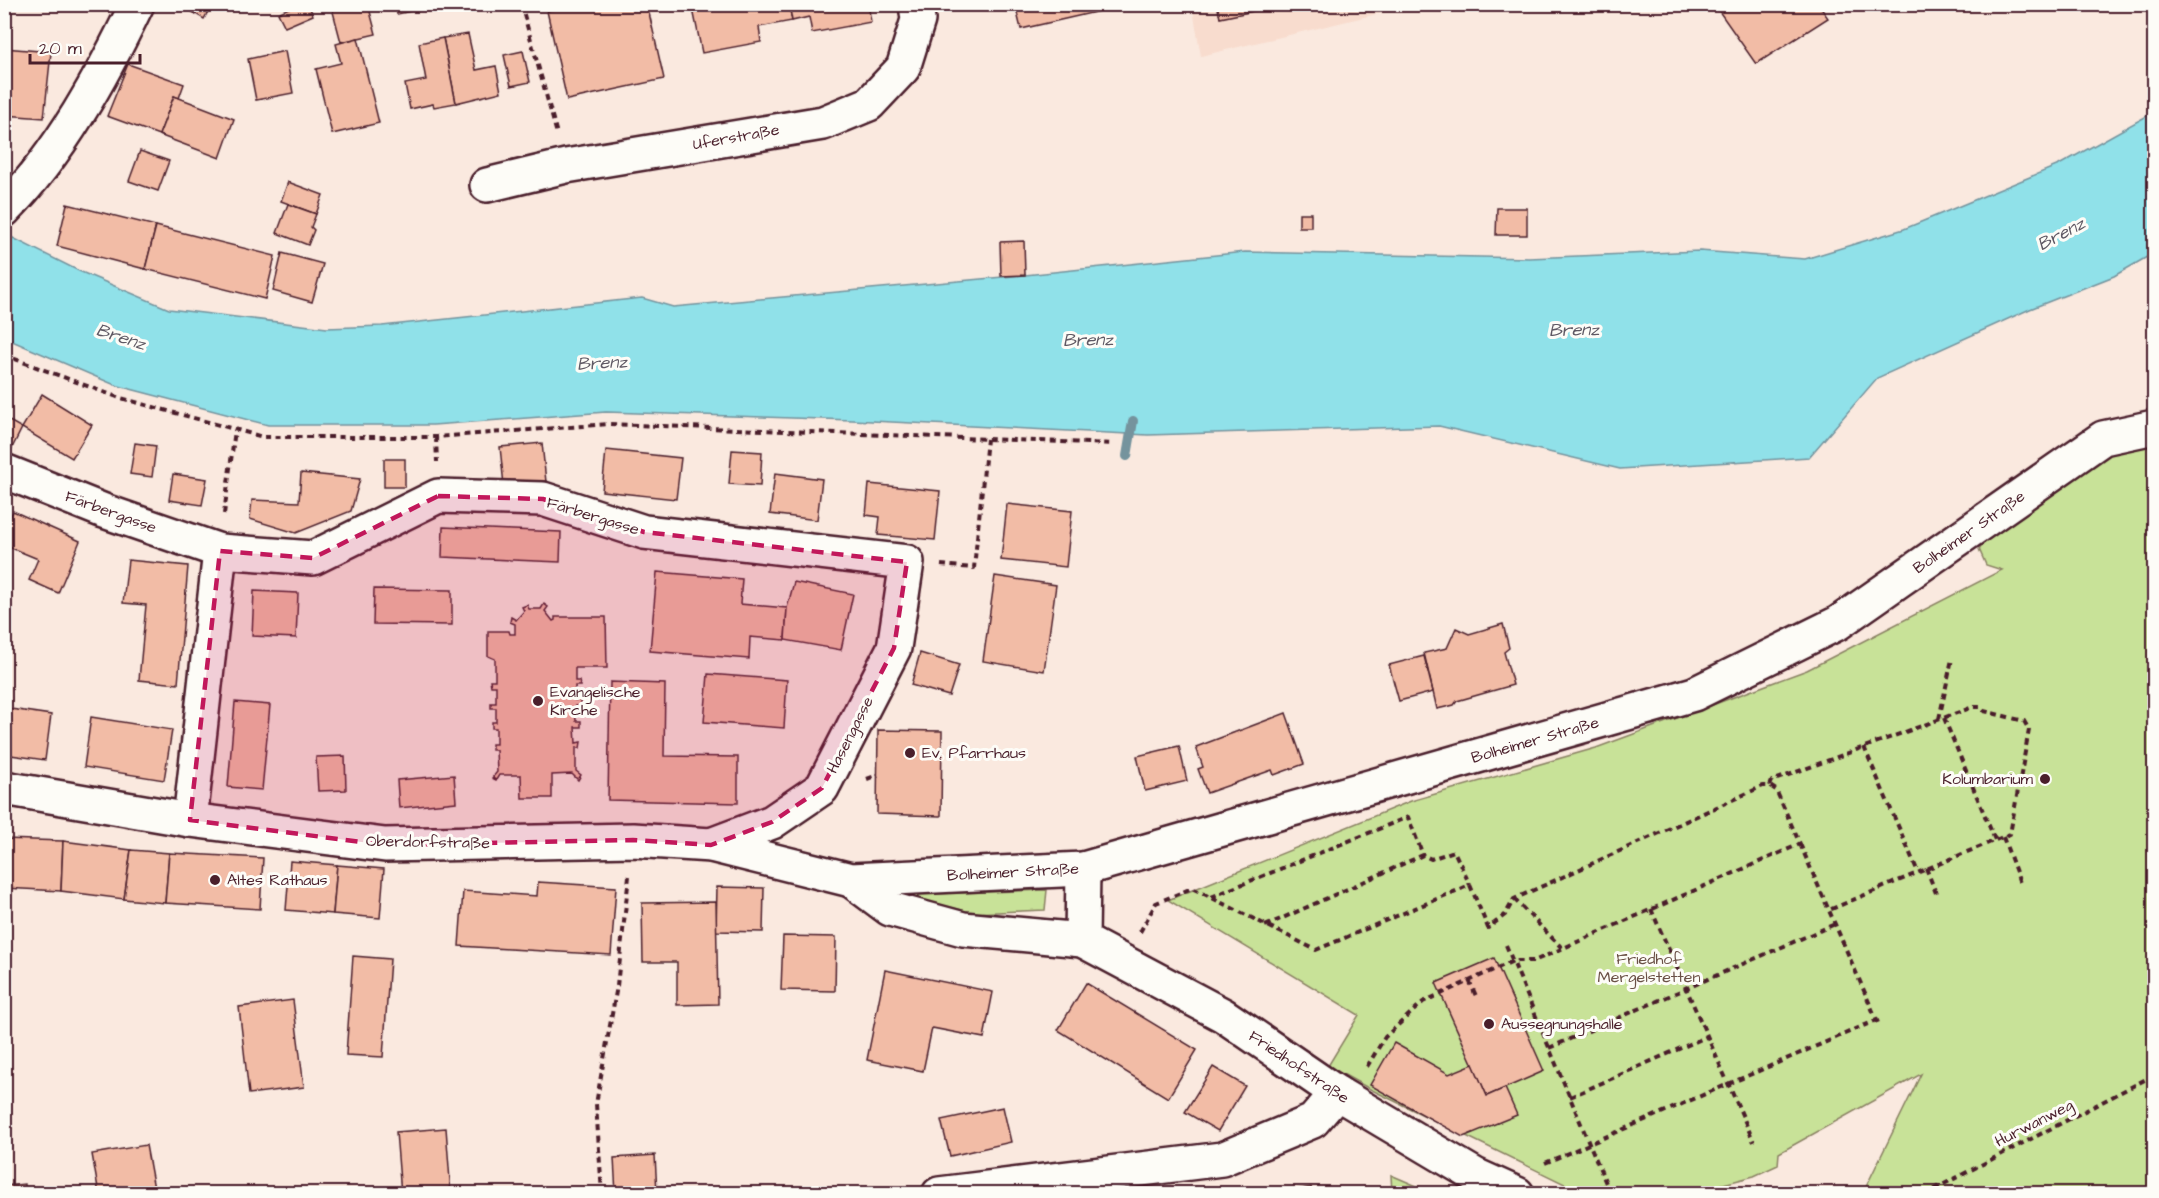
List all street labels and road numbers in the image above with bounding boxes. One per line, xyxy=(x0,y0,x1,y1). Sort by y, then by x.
street label: Uferstraße xyxy=(691,119,781,155)
street label: Färbergasse xyxy=(62,485,160,540)
street label: Bolheimer Straße xyxy=(1909,485,2030,579)
street label: Färbergasse xyxy=(544,492,642,542)
street label: Hasengasse xyxy=(821,692,880,778)
street label: Bolheimer Straße xyxy=(1469,711,1602,769)
street label: Oberdorfstraße xyxy=(366,830,491,854)
street label: Bolheimer Straße xyxy=(947,858,1080,886)
street label: Friedhofstraße xyxy=(1244,1025,1354,1109)
street label: Hurwanweg xyxy=(1991,1094,2078,1153)

